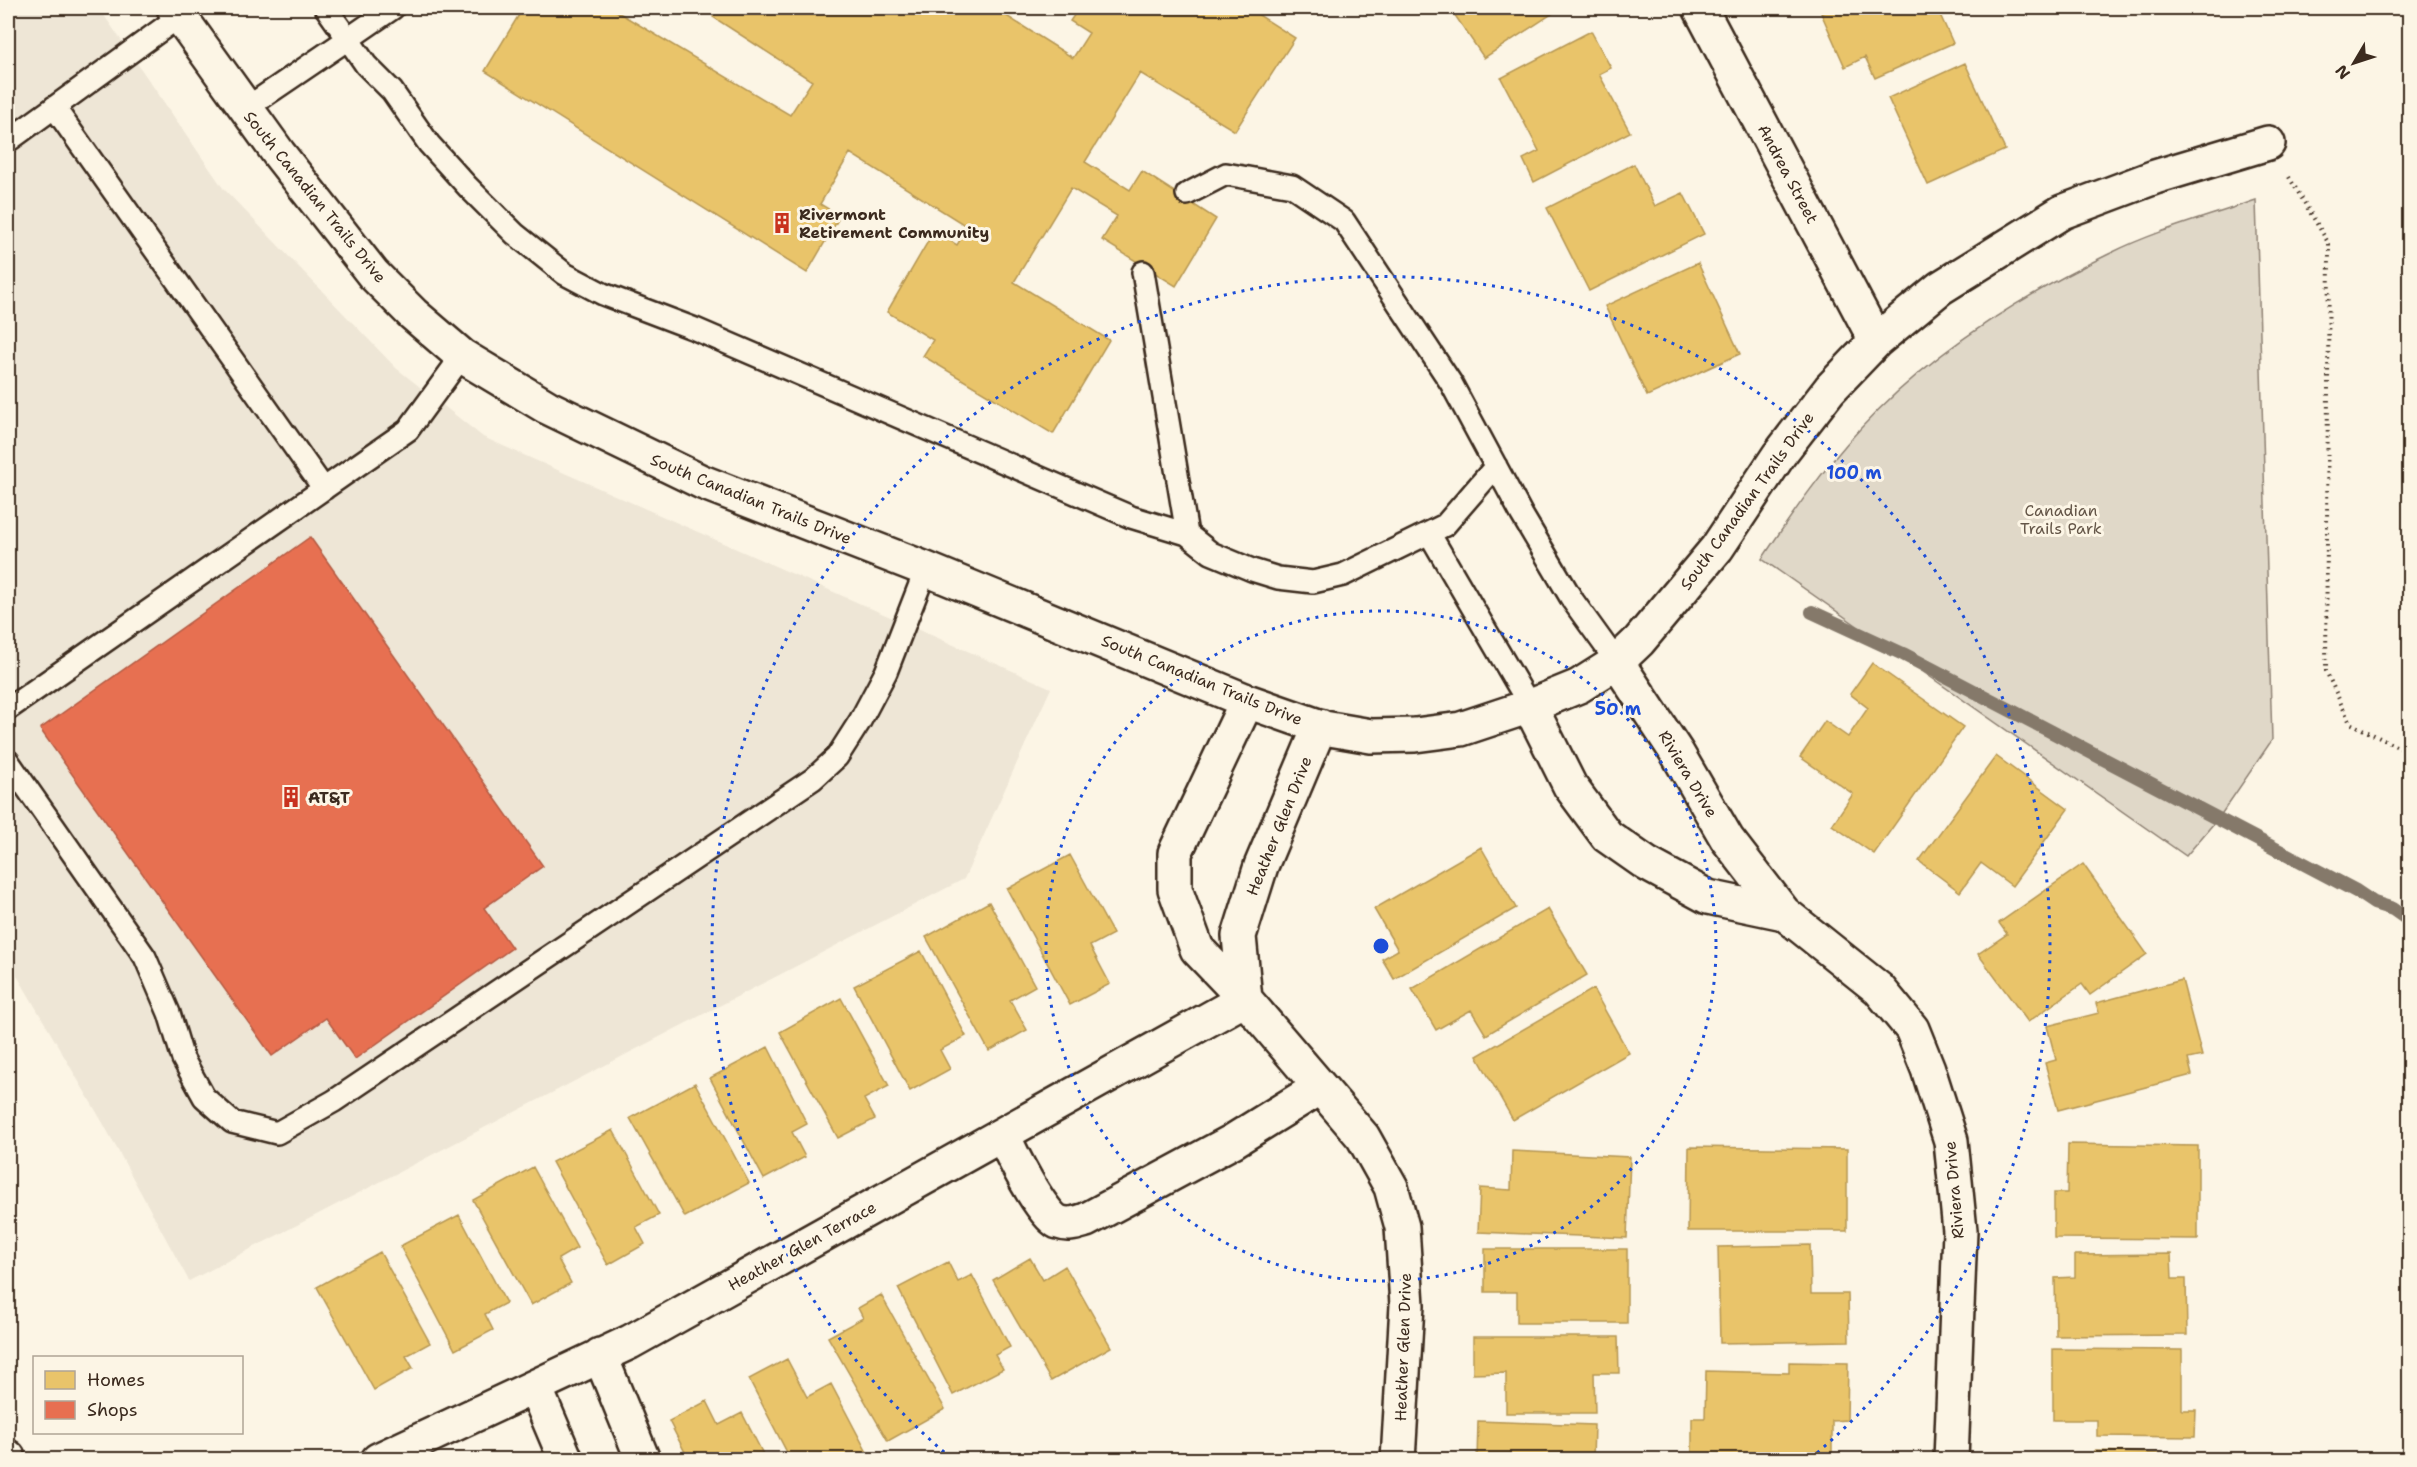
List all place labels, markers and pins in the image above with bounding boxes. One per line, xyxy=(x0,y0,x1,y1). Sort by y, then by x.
place label: Rivermont Retirement Community xyxy=(799,204,989,243)
building icon: Rivermont Retirement Community xyxy=(770,211,794,235)
building icon: AT&T xyxy=(279,785,303,809)
place label: AT&T xyxy=(308,787,350,808)
centre of rings xyxy=(1371,936,1391,956)

